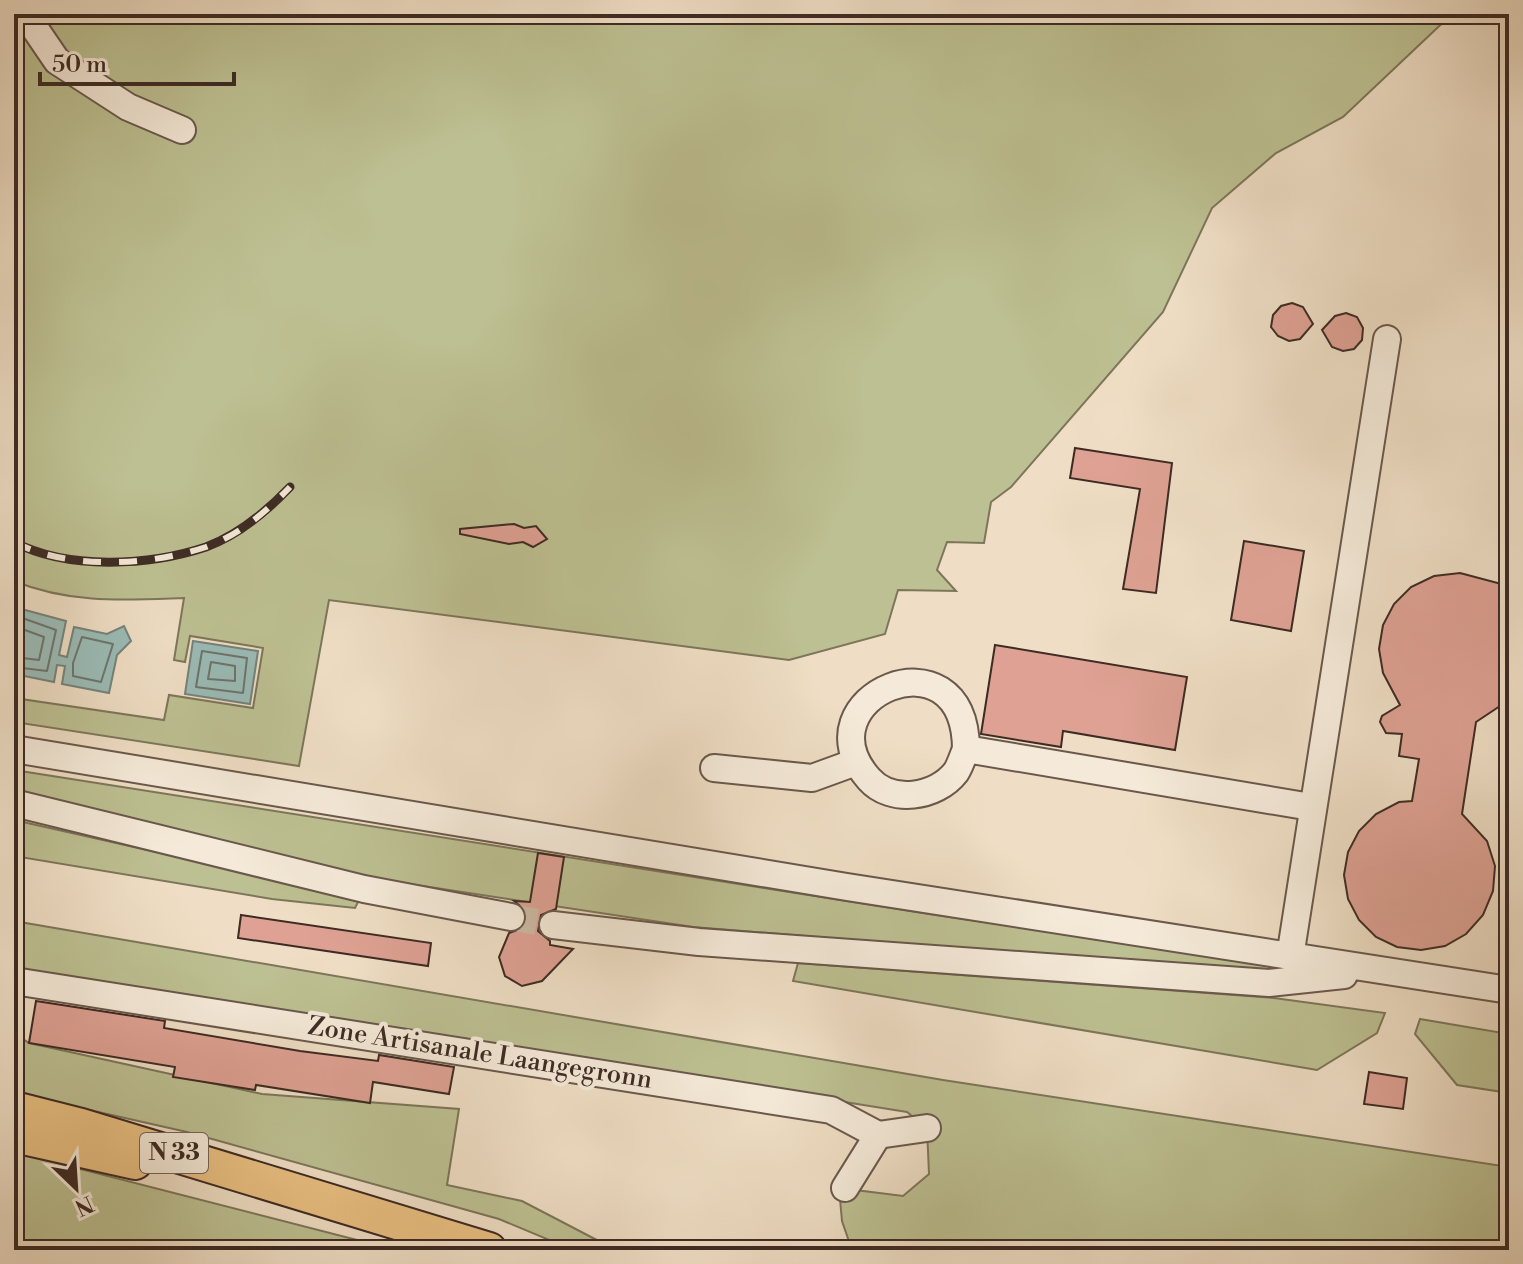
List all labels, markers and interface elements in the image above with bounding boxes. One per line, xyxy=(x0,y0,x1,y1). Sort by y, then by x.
scale bar xyxy=(40,36,234,86)
text: 50 m xyxy=(52,50,107,80)
street label: Zone Artisanale Laangegronn xyxy=(305,1010,655,1096)
road number: N 33 xyxy=(140,1133,208,1173)
north arrow xyxy=(36,1148,116,1228)
text: N xyxy=(70,1189,97,1221)

